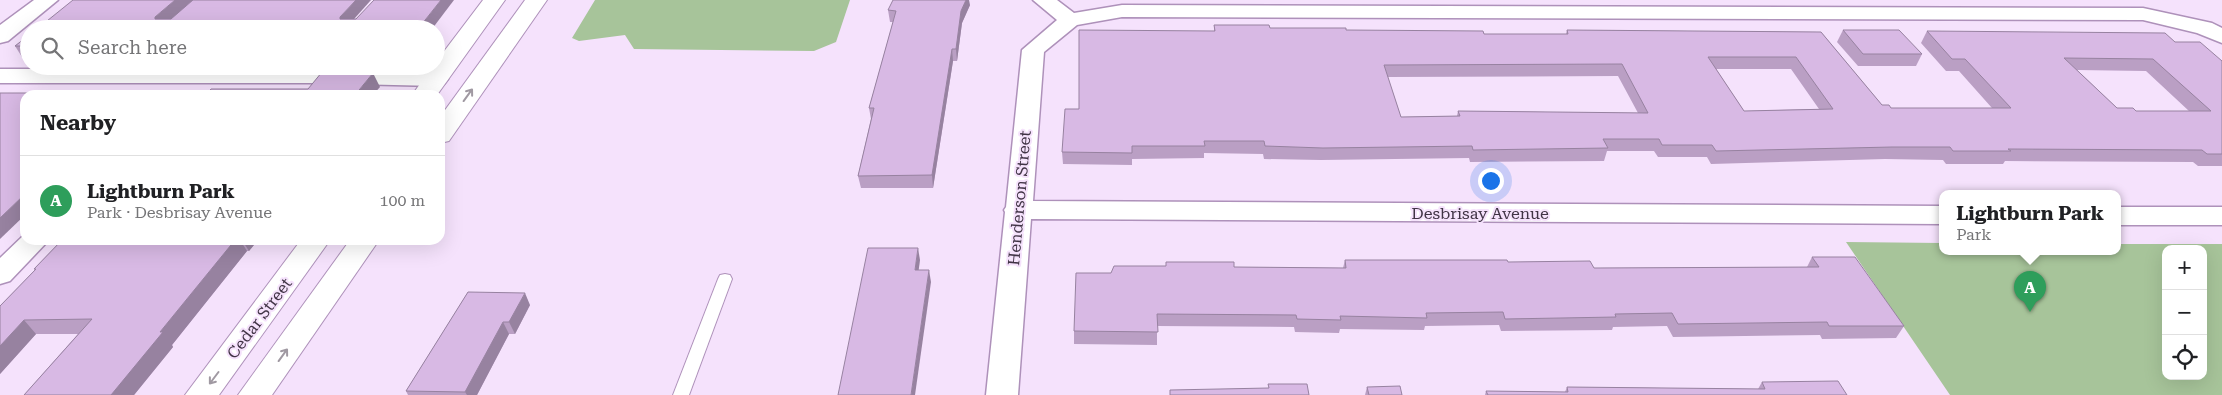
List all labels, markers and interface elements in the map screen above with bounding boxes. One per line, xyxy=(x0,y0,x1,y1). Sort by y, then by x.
search box xyxy=(20,20,445,75)
icon: search xyxy=(38,34,66,62)
text: Search here xyxy=(78,36,187,59)
one-way arrow xyxy=(463,88,473,102)
text: Nearby xyxy=(40,111,116,135)
street label: Henderson Street xyxy=(1004,130,1035,266)
your location xyxy=(1478,168,1504,194)
text: Lightburn Park xyxy=(87,180,235,203)
popup xyxy=(1939,190,2121,255)
text: A xyxy=(50,191,62,210)
text: 100 m xyxy=(379,191,425,210)
text: Lightburn Park xyxy=(1956,202,2104,225)
text: Park · Desbrisay Avenue xyxy=(87,203,272,222)
street label: Desbrisay Avenue xyxy=(1411,204,1549,223)
text: Park xyxy=(1956,225,1991,244)
map controls xyxy=(2162,245,2207,380)
button: + xyxy=(2162,245,2207,290)
pin: A xyxy=(2014,271,2046,312)
street label: Cedar Street xyxy=(223,274,296,362)
button: − xyxy=(2162,290,2207,335)
button: locate xyxy=(2162,335,2207,380)
one-way arrow xyxy=(278,348,288,362)
one-way arrow xyxy=(209,371,219,385)

